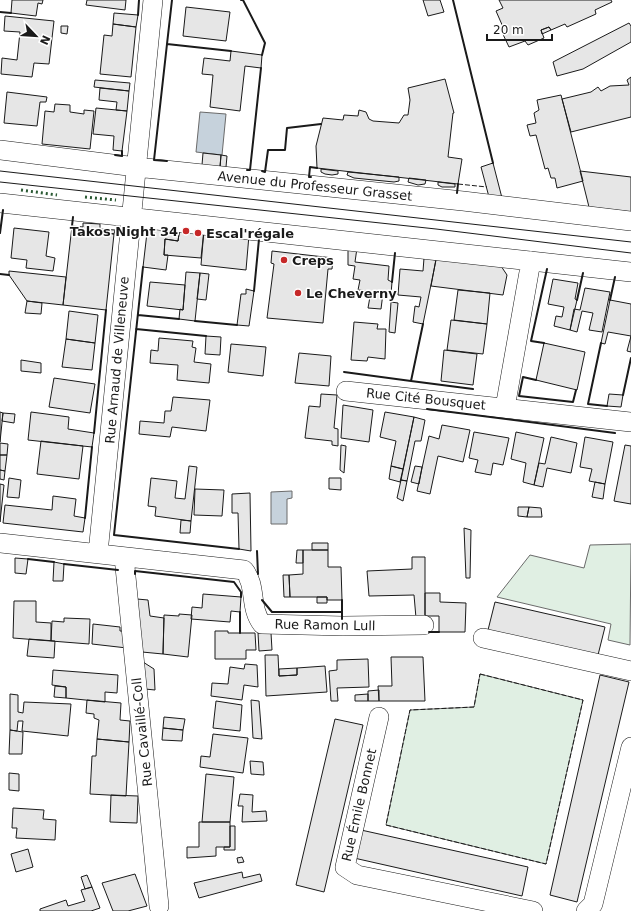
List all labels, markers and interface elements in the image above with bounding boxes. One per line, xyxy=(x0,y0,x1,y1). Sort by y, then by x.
north arrow xyxy=(16,16,56,56)
scale bar xyxy=(487,16,552,42)
text: 20 m xyxy=(493,23,524,37)
text: N xyxy=(37,33,52,47)
street label: Avenue du Professeur Grasset xyxy=(217,168,413,204)
place label: Takos Night 34 xyxy=(70,224,178,239)
marker: Takos Night 34 xyxy=(181,226,191,236)
place label: Escal'régale xyxy=(206,226,294,241)
marker: Escal'régale xyxy=(193,228,203,238)
place label: Creps xyxy=(292,253,334,268)
marker: Creps xyxy=(279,255,289,265)
street label: Rue Arnaud de Villeneuve xyxy=(102,276,132,444)
place label: Le Cheverny xyxy=(306,286,397,301)
marker: Le Cheverny xyxy=(293,288,303,298)
street label: Rue Cité Bousquet xyxy=(365,385,487,413)
street label: Rue Ramon Lull xyxy=(274,617,376,633)
street label: Rue Cavaillé-Coll xyxy=(129,677,155,787)
street label: Rue Émile Bonnet xyxy=(339,747,379,863)

